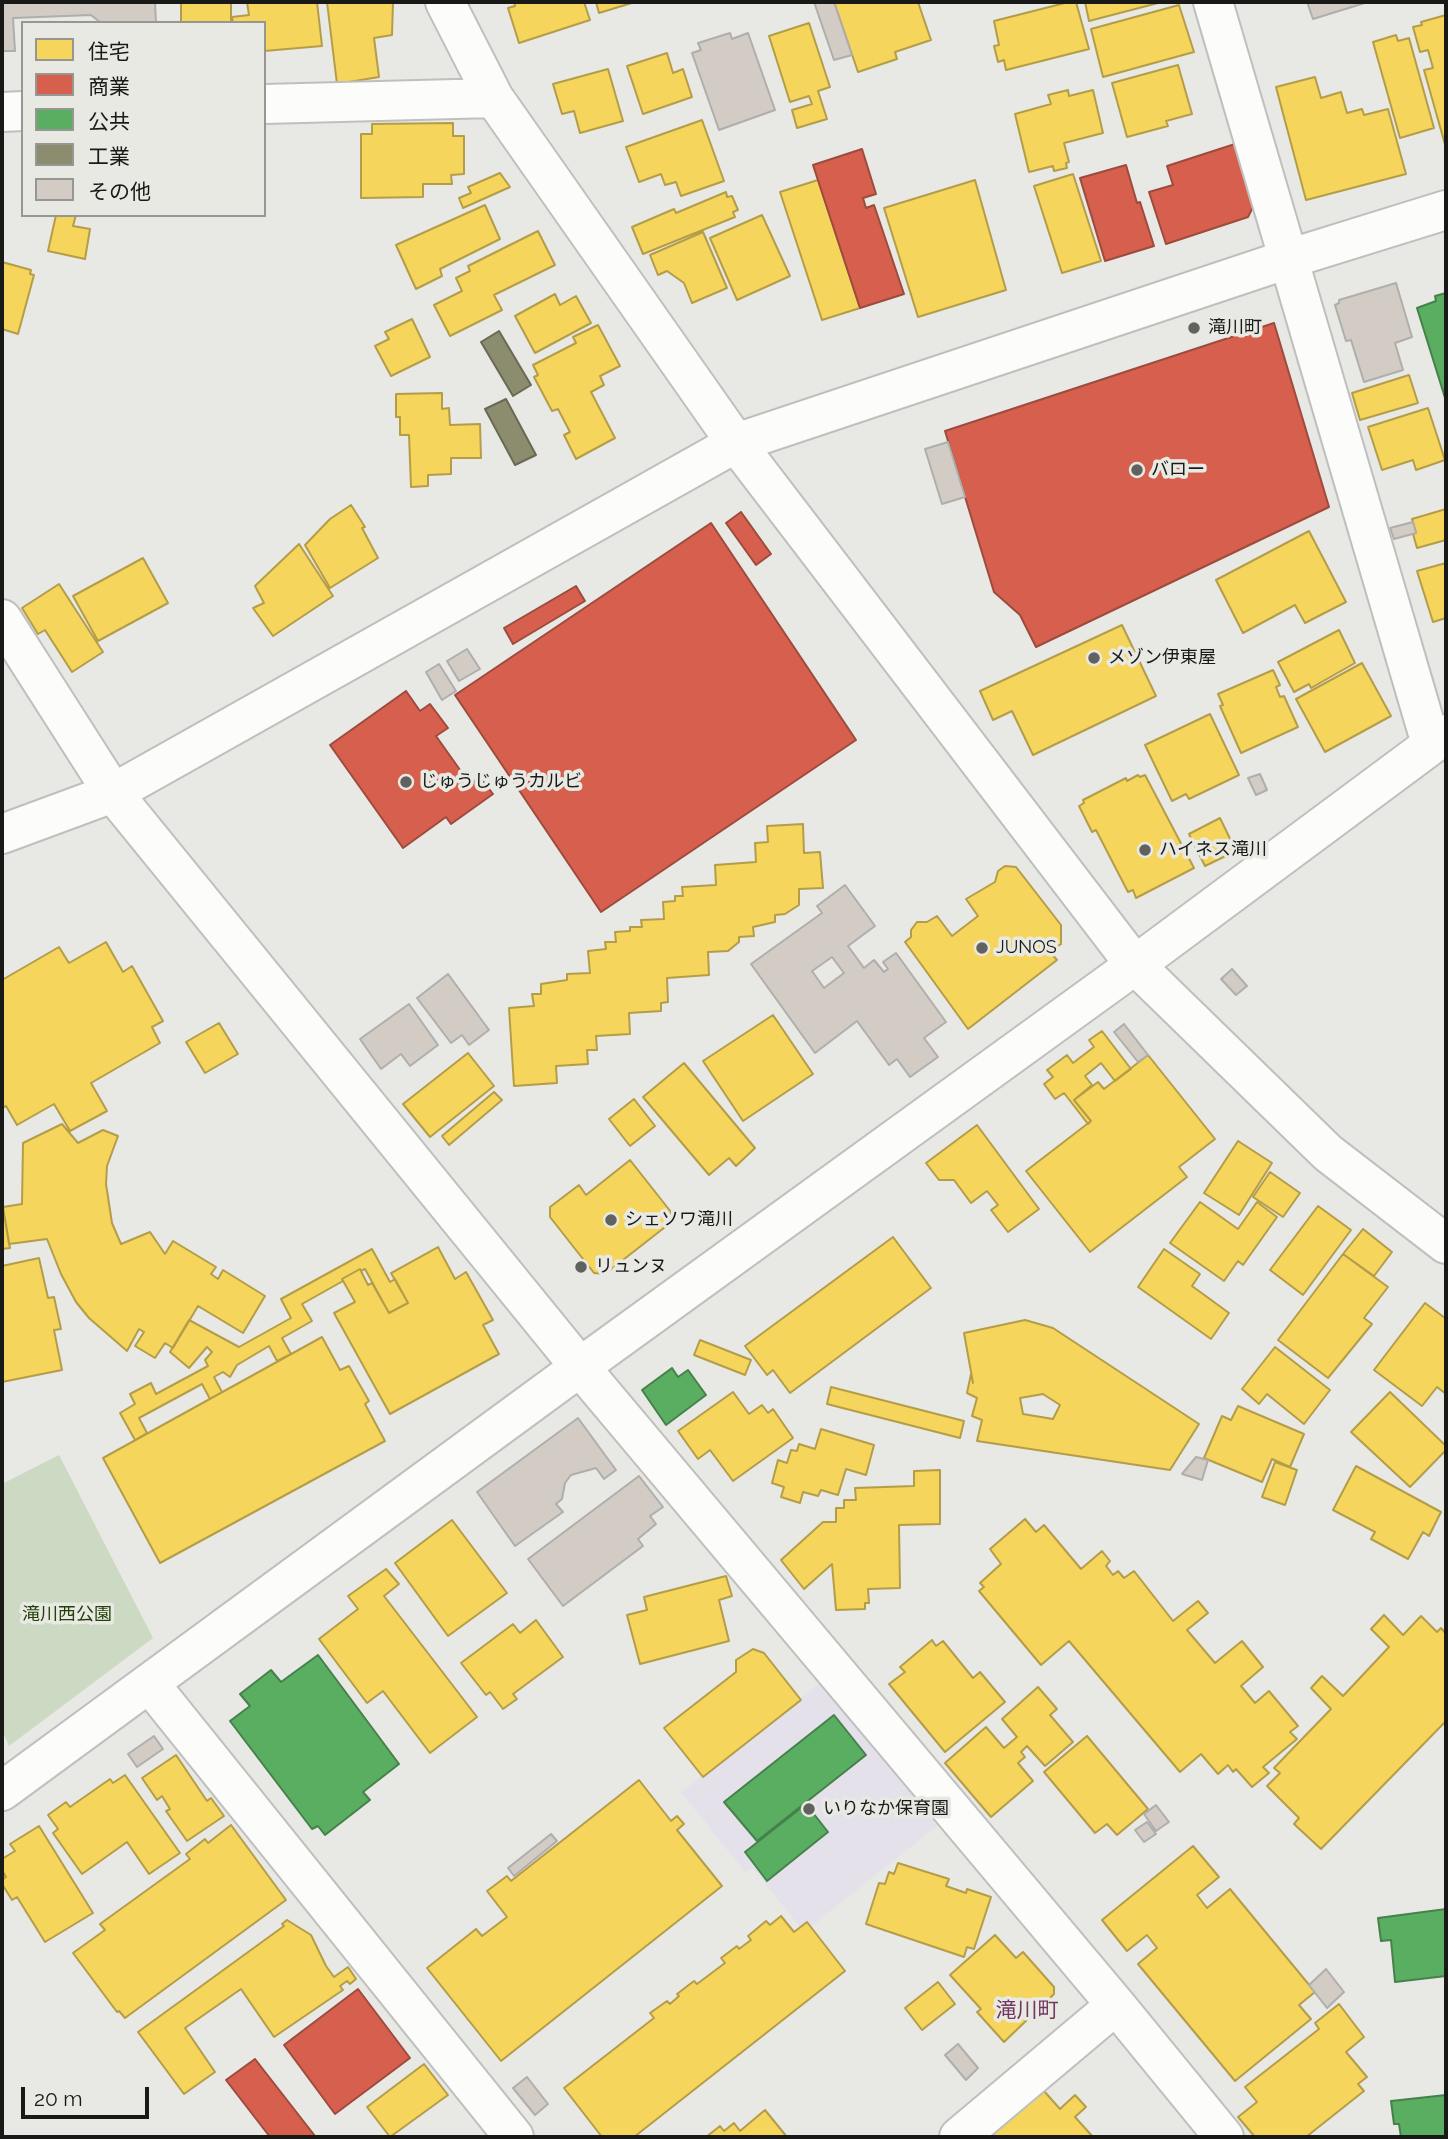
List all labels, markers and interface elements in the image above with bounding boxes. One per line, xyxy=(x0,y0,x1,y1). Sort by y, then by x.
legend xyxy=(21,21,266,217)
text: 住宅 xyxy=(88,39,130,64)
text: 商業 xyxy=(88,74,130,99)
text: 公共 xyxy=(88,109,130,134)
text: 工業 xyxy=(88,144,130,169)
text: その他 xyxy=(88,179,151,204)
place label: 滝川町 xyxy=(1208,317,1262,339)
marker: 滝川町 xyxy=(1186,320,1202,336)
place label: バロー xyxy=(1151,459,1205,481)
marker: バロー xyxy=(1129,462,1145,478)
place label: メゾン伊東屋 xyxy=(1108,647,1216,669)
marker: メゾン伊東屋 xyxy=(1086,650,1102,666)
place label: じゅうじゅうカルビ xyxy=(420,771,582,793)
marker: じゅうじゅうカルビ xyxy=(398,774,414,790)
place label: ハイネス滝川 xyxy=(1159,839,1267,861)
marker: ハイネス滝川 xyxy=(1137,842,1153,858)
place label: JUNOS xyxy=(996,937,1057,959)
marker: JUNOS xyxy=(974,940,990,956)
place label: シェソワ滝川 xyxy=(625,1209,733,1231)
marker: シェソワ滝川 xyxy=(603,1212,619,1228)
place label: リュンヌ xyxy=(595,1256,667,1278)
marker: リュンヌ xyxy=(573,1259,589,1275)
park label: 滝川西公園 xyxy=(22,1604,112,1626)
place label: いりなか保育園 xyxy=(823,1798,949,1820)
marker: いりなか保育園 xyxy=(801,1801,817,1817)
district label: 滝川町 xyxy=(996,1998,1058,2024)
scale bar xyxy=(24,2072,152,2116)
text: 20 m xyxy=(34,2086,82,2111)

